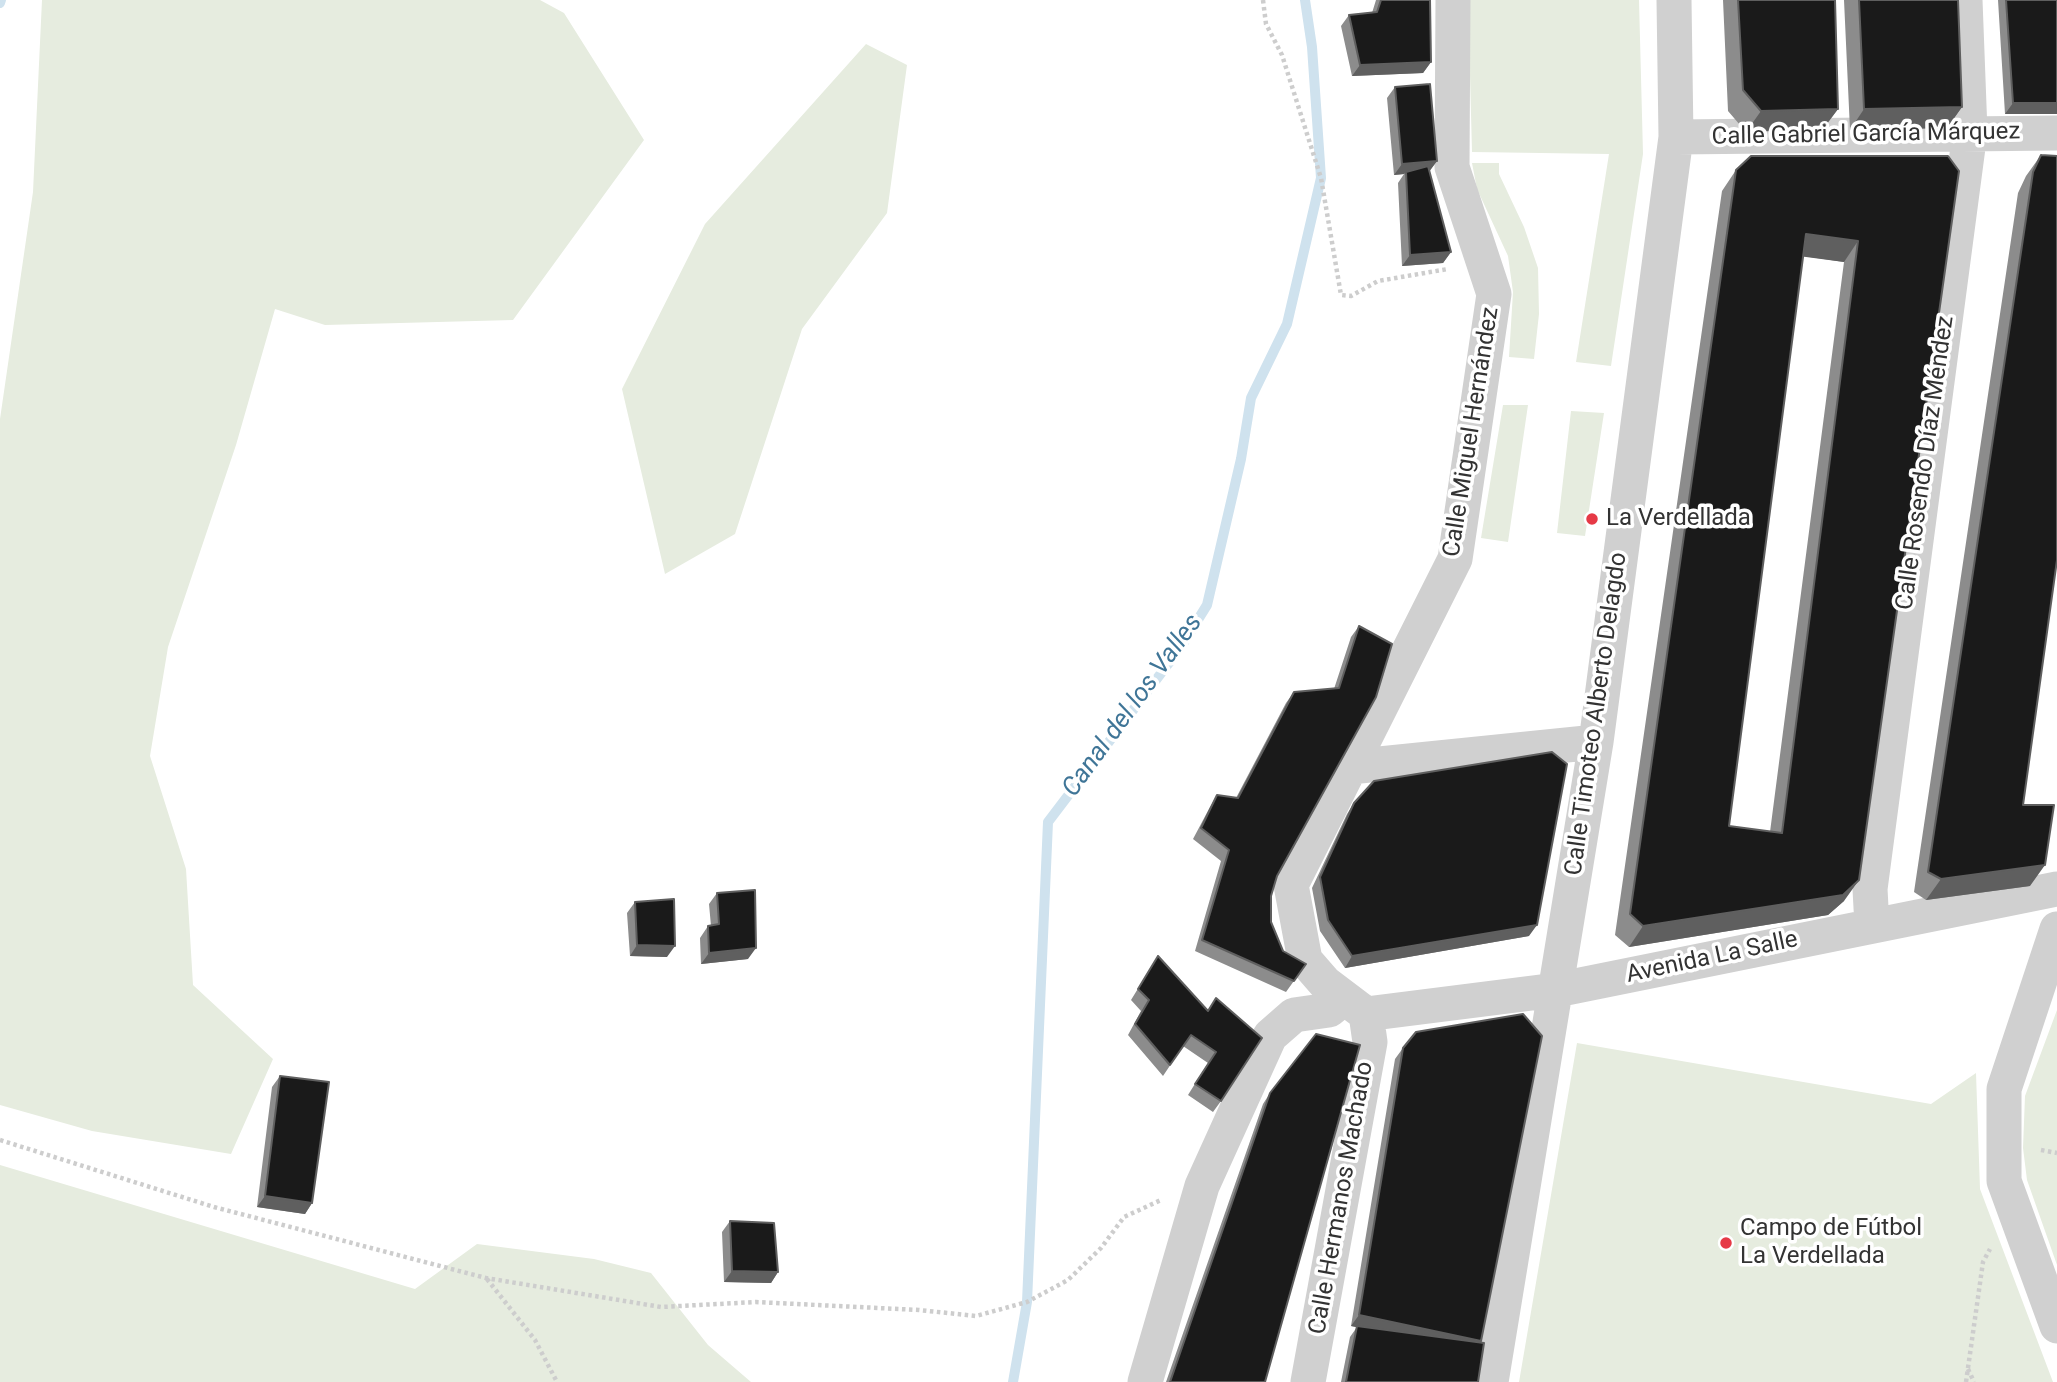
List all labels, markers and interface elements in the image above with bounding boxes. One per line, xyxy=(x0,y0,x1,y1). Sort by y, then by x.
street label: Calle Gabriel García Márquez xyxy=(1711,118,2021,152)
street label: Calle Miguel Hernández xyxy=(1438,305,1506,559)
street label: Calle Rosendo Díaz Méndez xyxy=(1891,314,1961,612)
place label: La Verdellada xyxy=(1606,505,1751,533)
marker: La Verdellada xyxy=(1584,511,1600,527)
street label: Calle Timoteo Alberto Delagdo xyxy=(1560,551,1634,877)
water label: Canal del los Valles xyxy=(1056,609,1210,803)
street label: Avenida La Salle xyxy=(1624,926,1800,990)
street label: Calle Hermanos Machado xyxy=(1304,1059,1380,1337)
place label: Campo de Fútbol La Verdellada xyxy=(1740,1215,1922,1271)
marker: Campo de Fútbol La Verdellada xyxy=(1718,1235,1734,1251)

